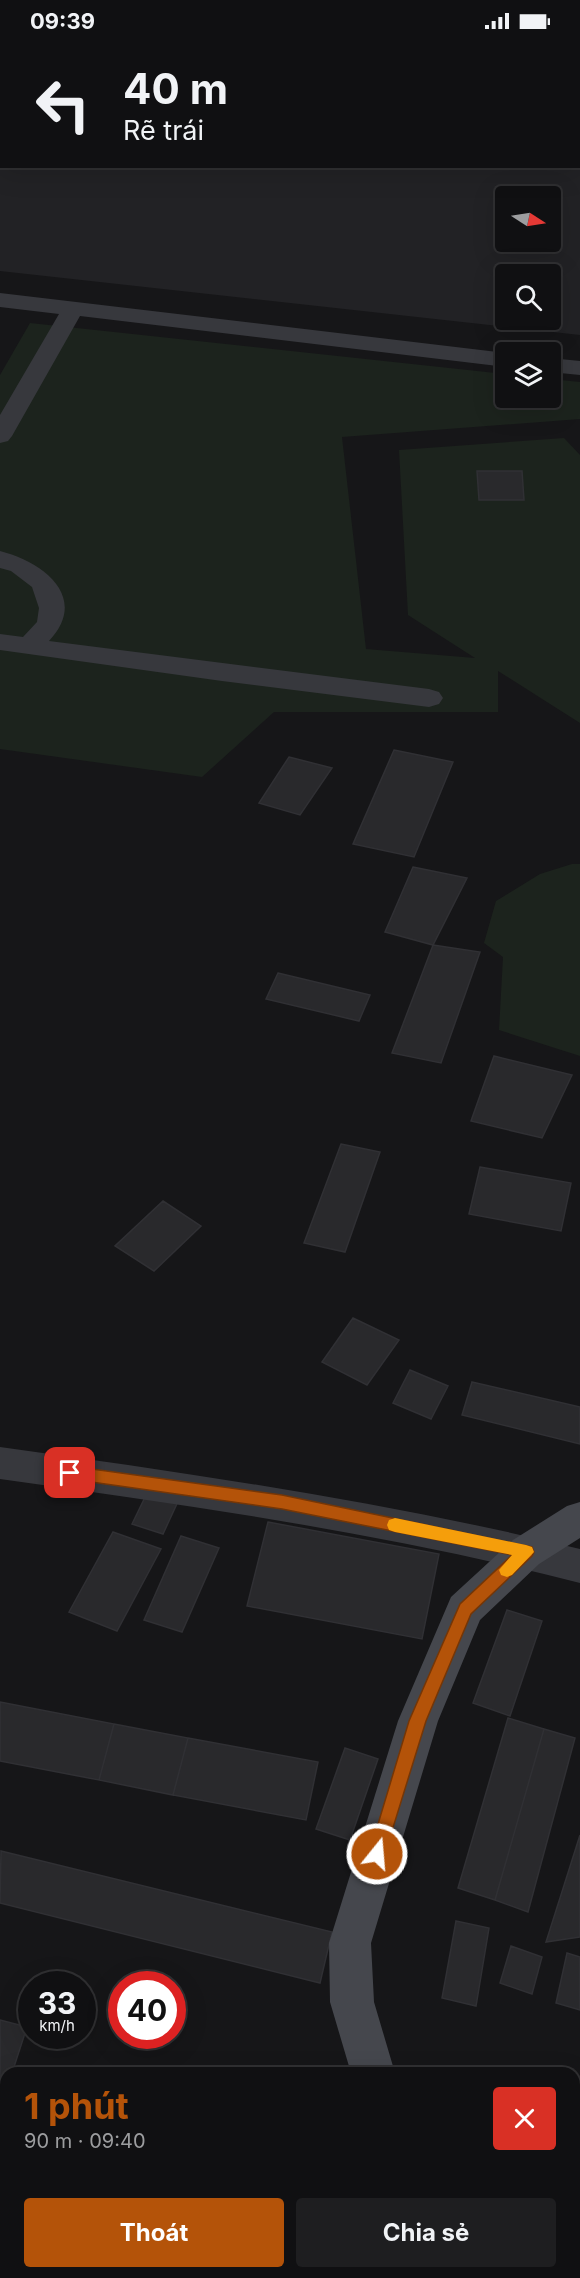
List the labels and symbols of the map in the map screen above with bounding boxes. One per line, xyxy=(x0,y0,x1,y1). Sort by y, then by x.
north arrow xyxy=(495,186,561,252)
pin xyxy=(44,1447,95,1498)
position arrow xyxy=(345,1822,409,1886)
speed limit sign: 40 xyxy=(108,1971,186,2049)

